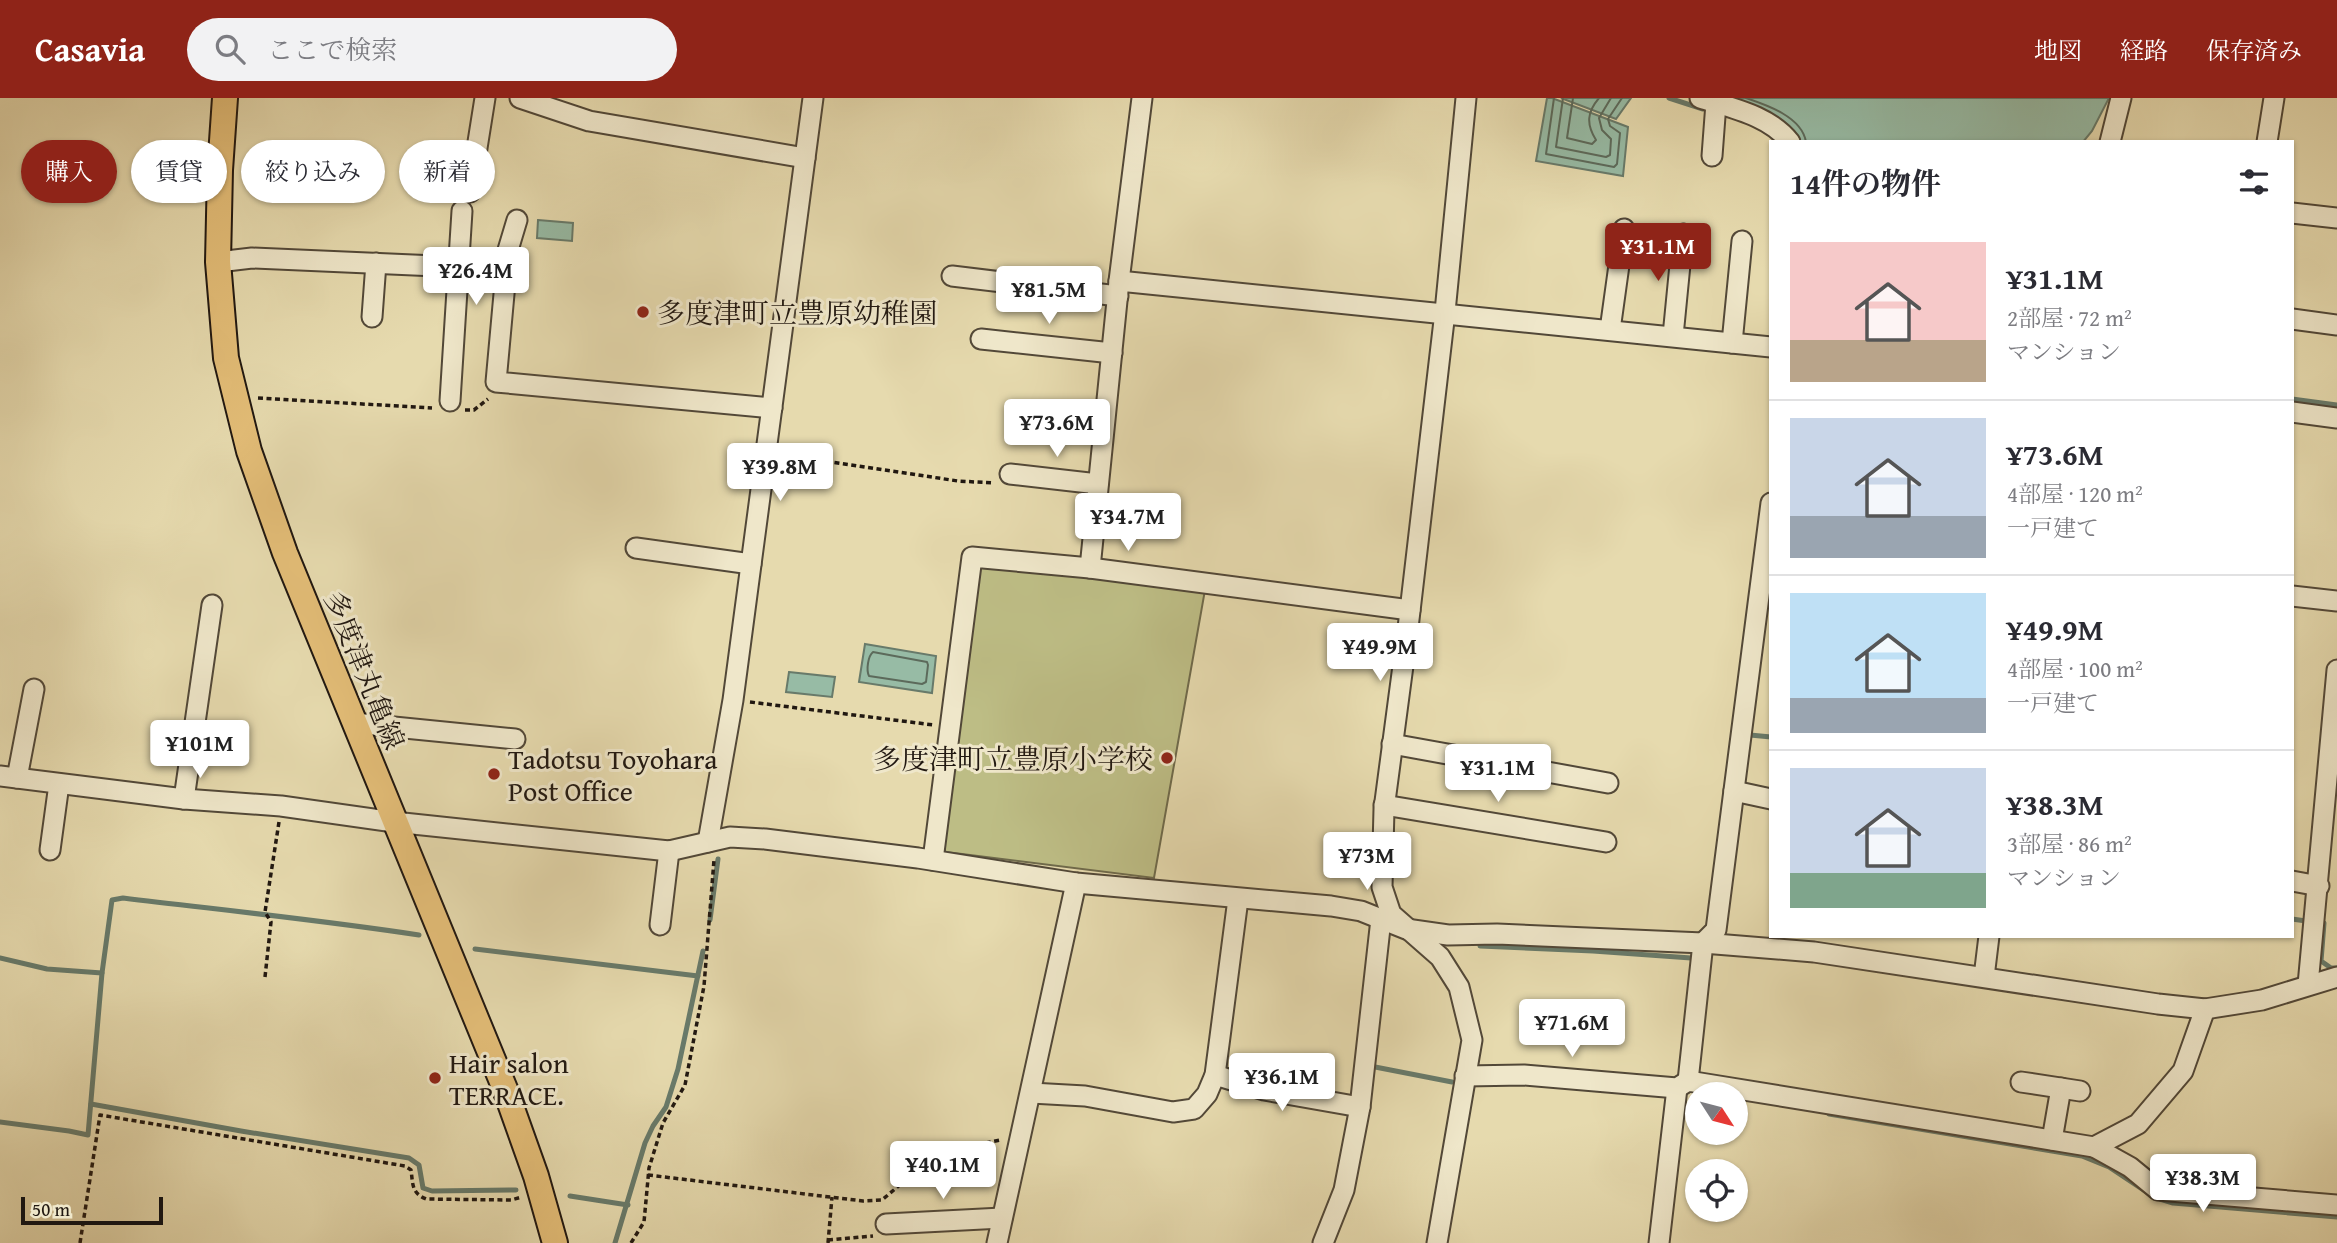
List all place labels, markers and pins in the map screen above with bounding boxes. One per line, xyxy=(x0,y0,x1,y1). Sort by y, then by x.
pin: ¥31.1M xyxy=(1601,223,1715,283)
pin: ¥26.4M xyxy=(419,248,533,307)
pin: ¥81.5M xyxy=(992,266,1106,326)
place label: 多度津町立豊原幼稚園 xyxy=(657,292,937,333)
marker: 多度津町立豊原幼稚園 xyxy=(635,304,651,320)
pin: ¥73.6M xyxy=(1000,400,1114,459)
pin: ¥39.8M xyxy=(723,444,837,503)
pin: ¥34.7M xyxy=(1071,494,1185,553)
pin: ¥49.9M xyxy=(1323,624,1437,683)
pin: ¥101M xyxy=(151,720,249,780)
place label: Tadotsu Toyohara Post Office xyxy=(508,738,718,811)
place label: 多度津町立豊原小学校 xyxy=(873,738,1153,779)
pin: ¥31.1M xyxy=(1441,744,1555,804)
marker: 多度津町立豊原小学校 xyxy=(1159,750,1175,766)
marker: Tadotsu Toyohara Post Office xyxy=(486,766,502,782)
pin: ¥73M xyxy=(1326,832,1408,892)
pin: ¥71.6M xyxy=(1515,1000,1629,1059)
place label: Hair salon TERRACE. xyxy=(449,1042,569,1115)
pin: ¥36.1M xyxy=(1225,1054,1339,1113)
marker: Hair salon TERRACE. xyxy=(427,1070,443,1086)
pin: ¥40.1M xyxy=(886,1142,1000,1201)
pin: ¥38.3M xyxy=(2146,1154,2260,1214)

